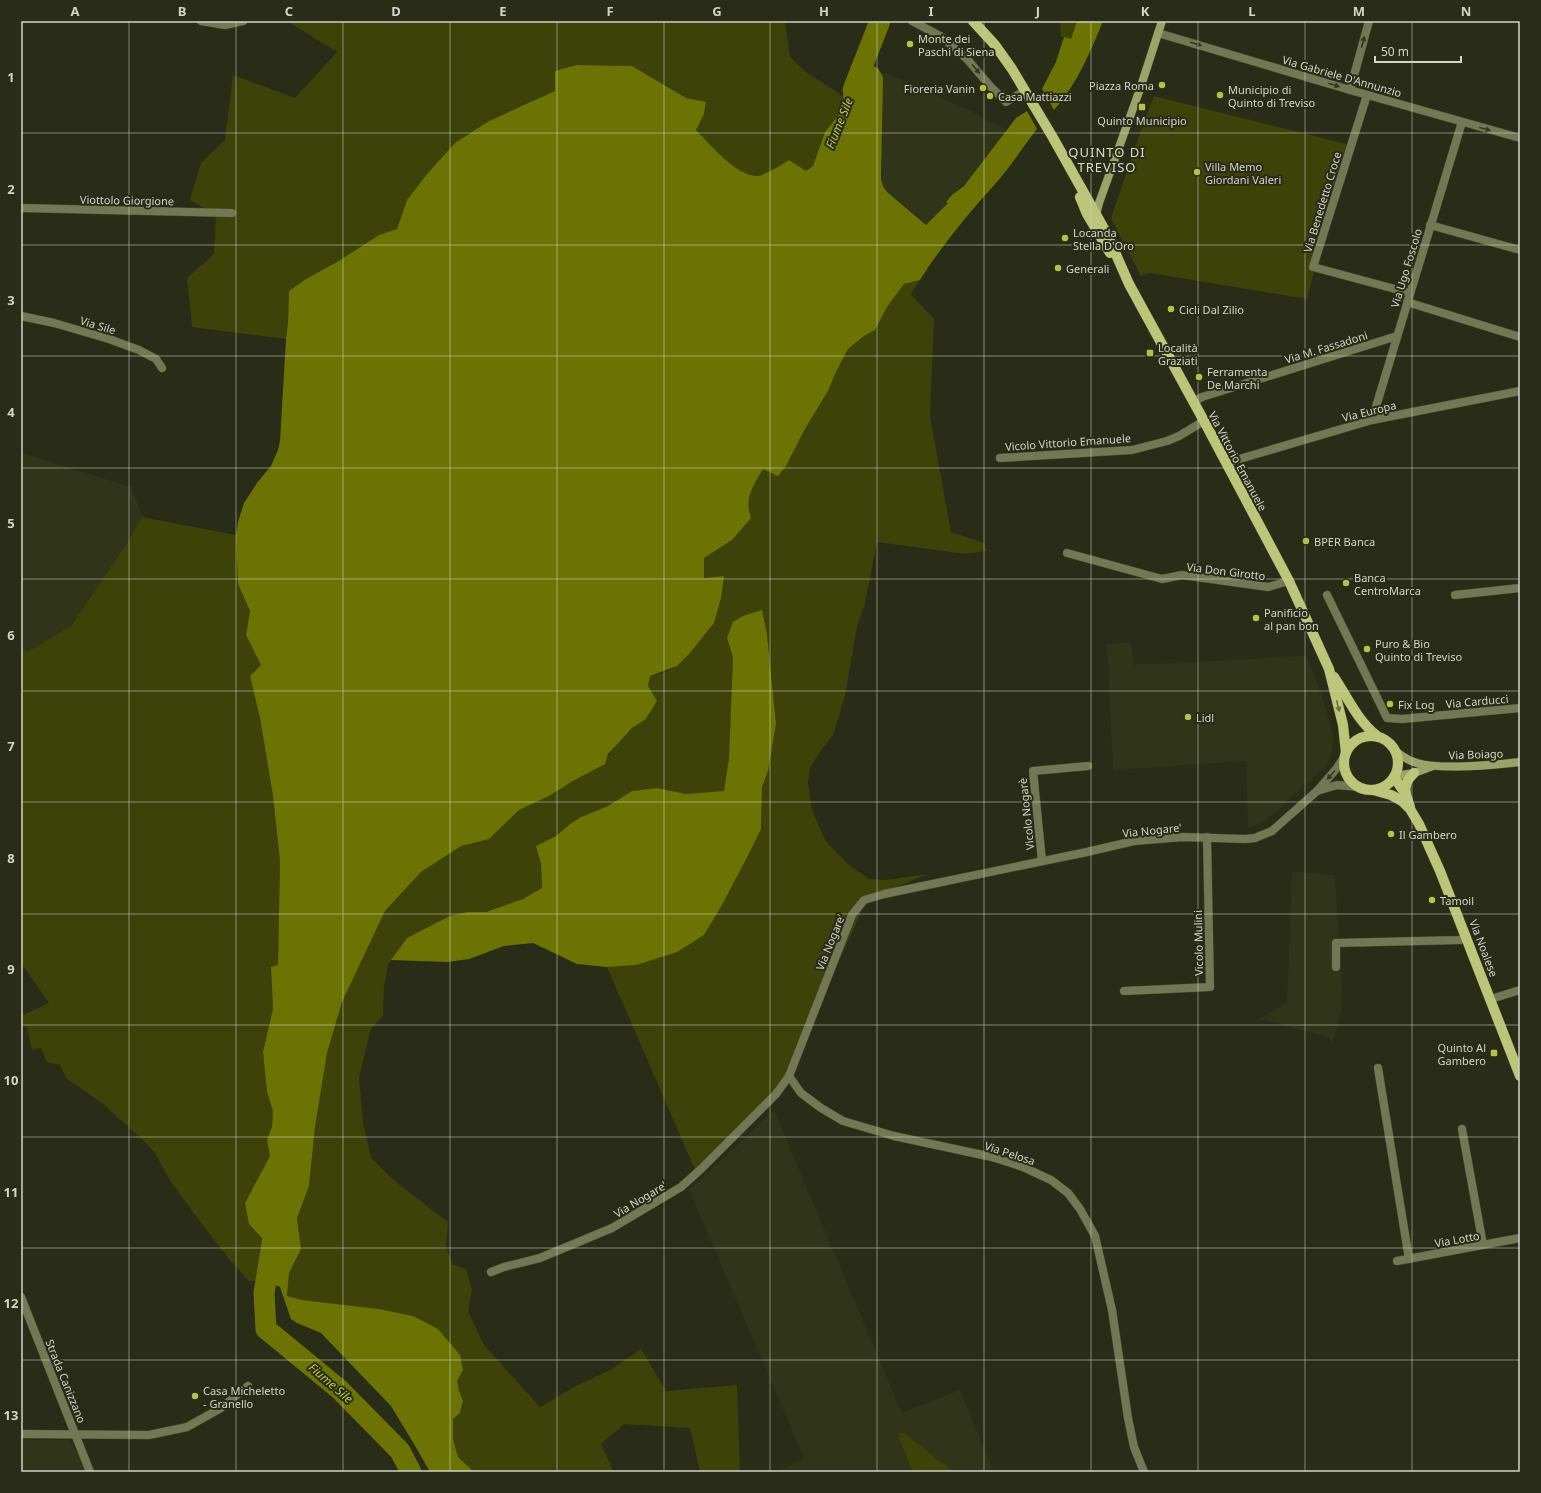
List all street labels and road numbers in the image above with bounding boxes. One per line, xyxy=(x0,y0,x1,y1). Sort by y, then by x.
street label: Via Gabriele D'Annunzio xyxy=(1281,52,1404,100)
street label: Via Benedetto Croce xyxy=(1300,150,1344,254)
street label: Viottolo Giorgione xyxy=(80,192,174,208)
street label: Via Ugo Foscolo xyxy=(1387,226,1425,309)
street label: Via Sile xyxy=(78,313,118,337)
street label: Via M. Fassadoni xyxy=(1283,327,1369,367)
street label: Via Europa xyxy=(1340,397,1398,425)
street label: Via Vittorio Emanuele xyxy=(1205,409,1271,513)
street label: Vicolo Vittorio Emanuele xyxy=(1005,430,1131,454)
street label: Via Don Girotto xyxy=(1186,559,1267,583)
street label: Via Carducci xyxy=(1445,691,1509,711)
street label: Via Boiago xyxy=(1448,746,1504,762)
street label: Vicolo Nogarè xyxy=(1015,777,1037,851)
street label: Via Nogare' xyxy=(1122,819,1182,841)
street label: Vicolo Mulini xyxy=(1190,910,1206,976)
street label: Via Nogare' xyxy=(812,912,848,972)
street label: Via Noalese xyxy=(1466,917,1502,979)
street label: Via Pelosa xyxy=(983,1138,1037,1168)
street label: Via Nogare' xyxy=(611,1177,669,1221)
street label: Via Lotto xyxy=(1433,1228,1481,1250)
street label: Strada Canizzano xyxy=(42,1337,90,1425)

